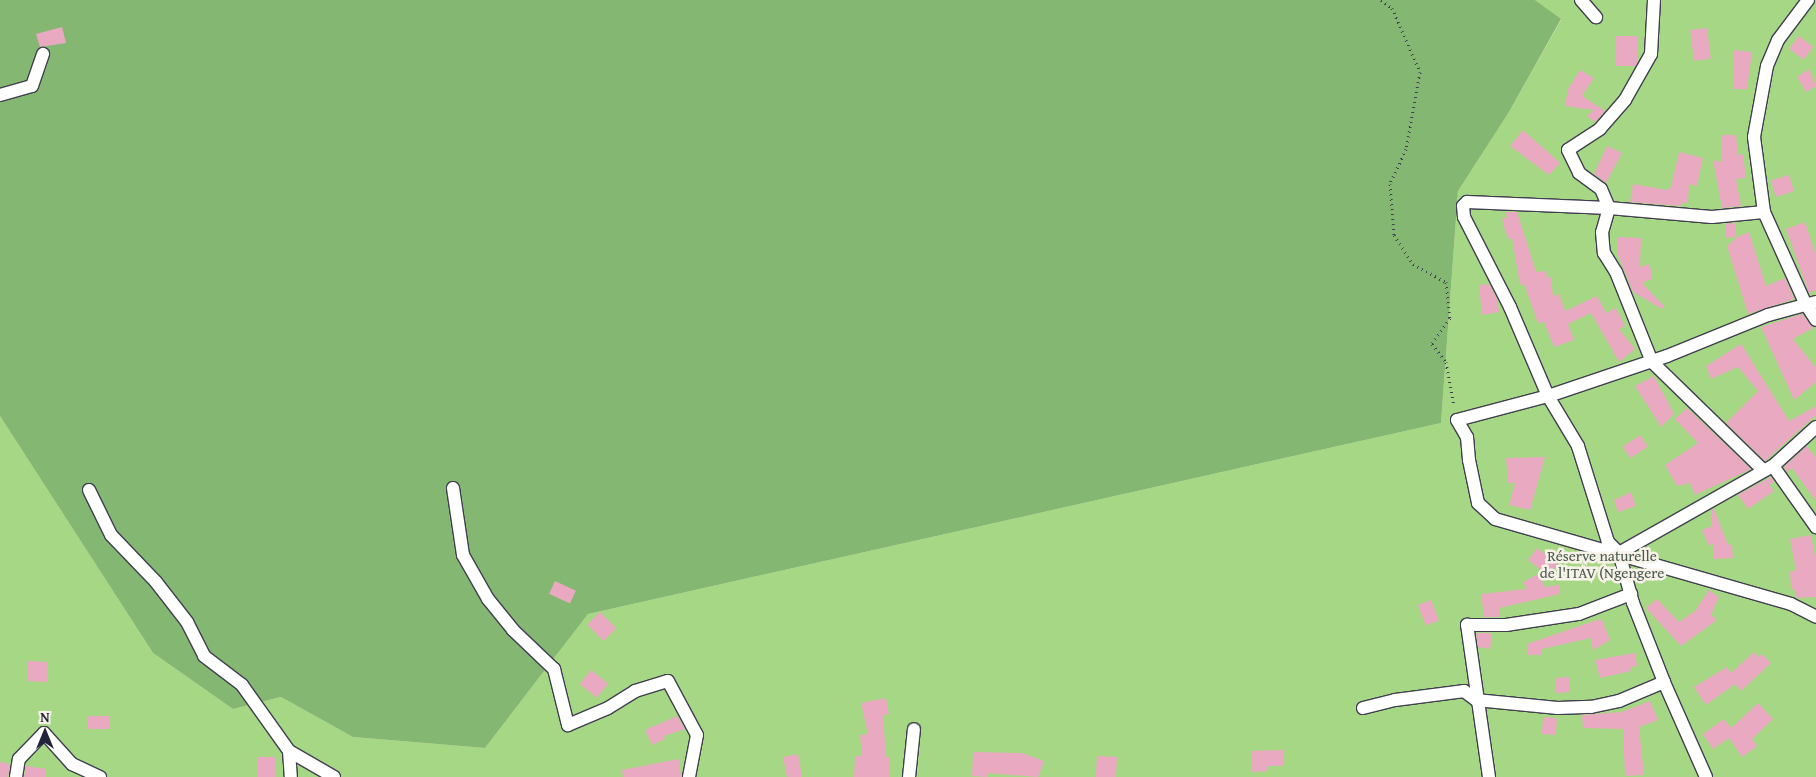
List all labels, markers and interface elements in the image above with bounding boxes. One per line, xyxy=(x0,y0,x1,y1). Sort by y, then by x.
park label: Réserve naturelle de l'ITAV (Ngengere xyxy=(1540,546,1664,581)
north arrow xyxy=(20,707,70,757)
text: N xyxy=(40,707,50,727)

